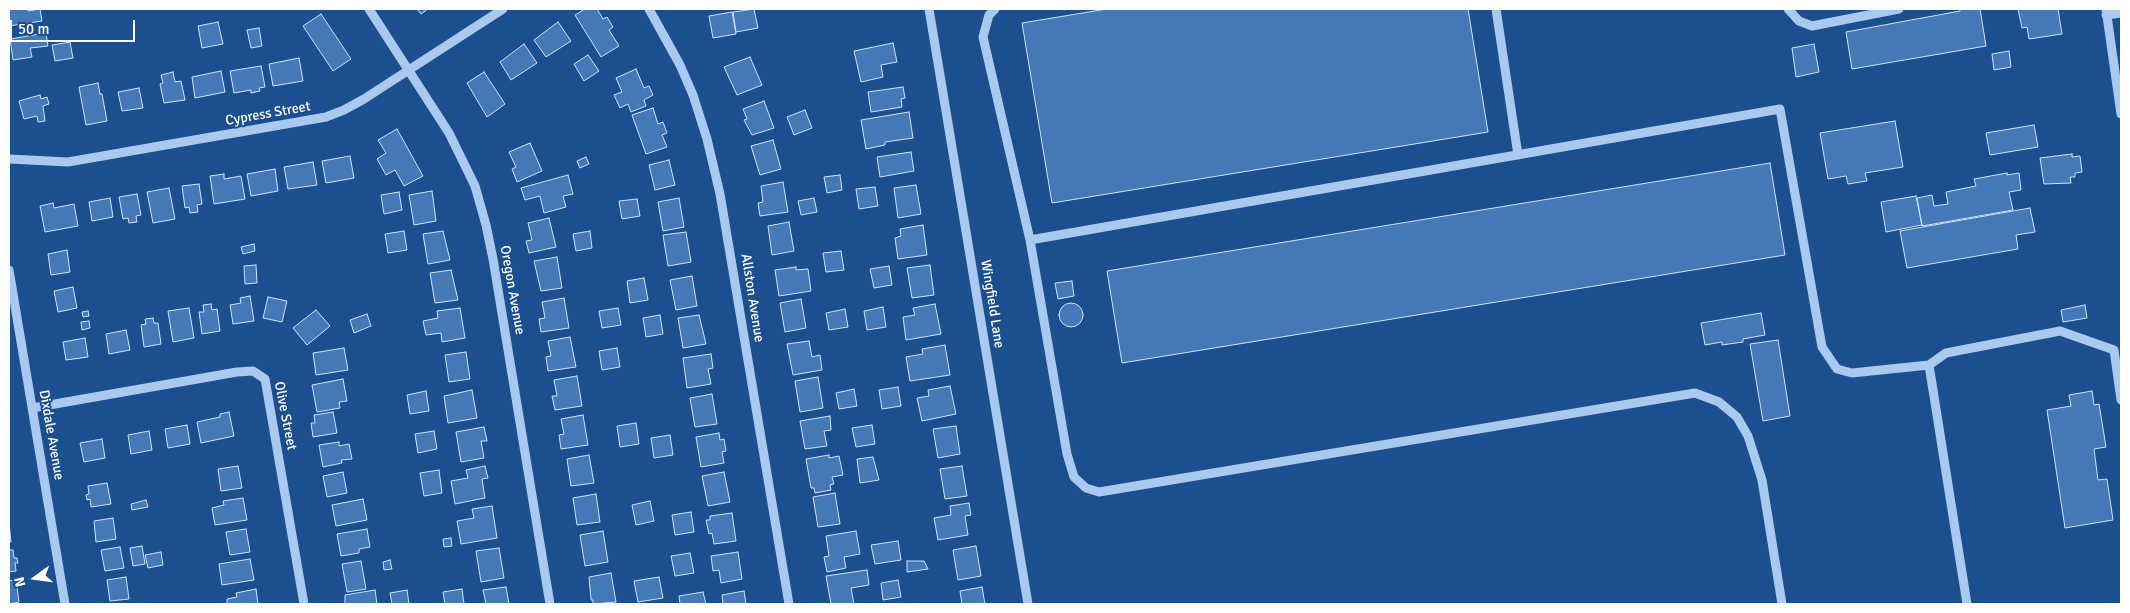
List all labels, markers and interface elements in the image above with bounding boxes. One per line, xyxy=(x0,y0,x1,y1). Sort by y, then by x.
scale bar xyxy=(12,10,138,42)
text: 50 m xyxy=(18,20,49,38)
street label: Cypress Street xyxy=(224,98,312,130)
street label: Oregon Avenue xyxy=(496,244,528,336)
street label: Allston Avenue xyxy=(737,253,767,343)
street label: Wingfield Lane xyxy=(977,259,1007,349)
street label: Olive Street xyxy=(270,380,300,452)
street label: Dixdale Avenue xyxy=(35,389,67,481)
north arrow xyxy=(10,553,60,603)
text: N xyxy=(11,575,29,589)

